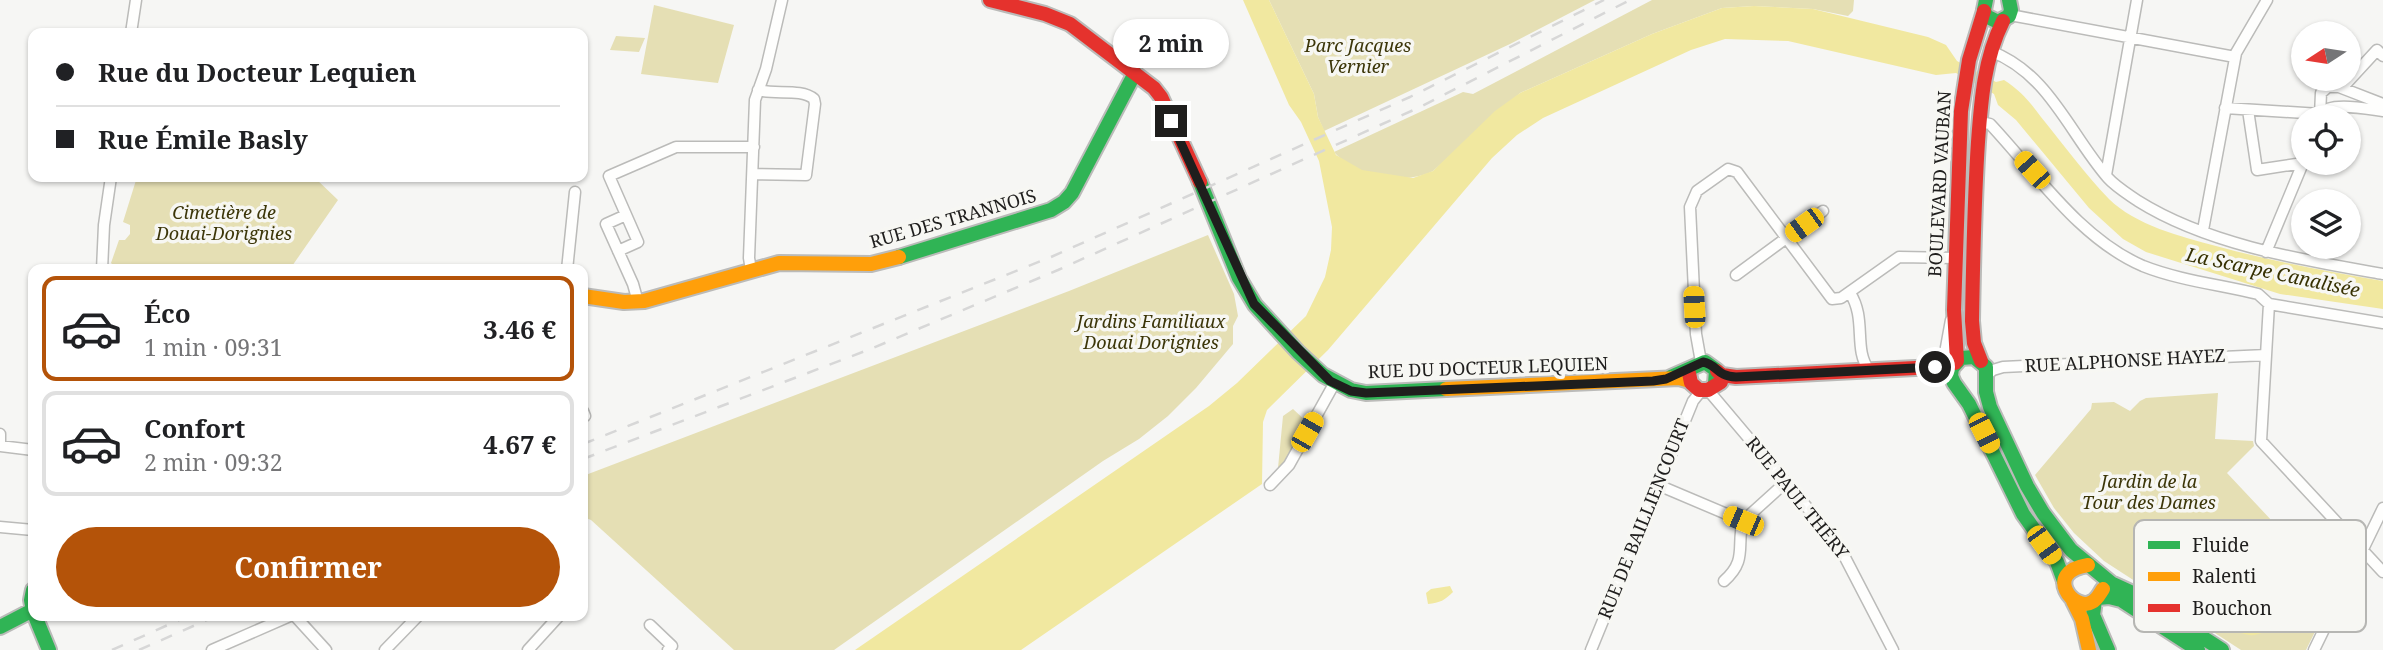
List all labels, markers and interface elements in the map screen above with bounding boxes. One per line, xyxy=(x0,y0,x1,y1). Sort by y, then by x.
callout: 2 min xyxy=(1113,19,1229,68)
north arrow xyxy=(2291,21,2361,91)
map controls xyxy=(2291,21,2361,259)
text: 2 min xyxy=(1138,27,1204,59)
park label: Parc Jacques Vernier xyxy=(1304,33,1411,78)
text: Rue du Docteur Lequien xyxy=(98,54,417,90)
street label: BOULEVARD VAUBAN xyxy=(1922,90,1956,278)
route end xyxy=(1155,105,1187,137)
button: locate xyxy=(2291,105,2361,175)
text: Rue Émile Basly xyxy=(98,121,308,157)
car xyxy=(2011,147,2054,193)
street label: RUE DES TRANNOIS xyxy=(867,183,1039,253)
button: layers xyxy=(2291,189,2361,259)
park label: Cimetière de Douai-Dorignies xyxy=(155,200,292,245)
car xyxy=(1781,204,1828,246)
water label: La Scarpe Canalisée xyxy=(2183,241,2362,303)
car xyxy=(1683,285,1706,329)
text: Éco xyxy=(144,295,191,331)
icon: car xyxy=(60,297,123,360)
park label: Jardins Familiaux Douai Dorignies xyxy=(1074,309,1226,354)
text: 3.46 € xyxy=(483,311,556,347)
text: 1 min · 09:31 xyxy=(144,331,282,363)
street label: RUE ALPHONSE HAYEZ xyxy=(2024,343,2226,377)
street label: RUE DU DOCTEUR LEQUIEN xyxy=(1367,351,1609,383)
route start xyxy=(1919,351,1951,383)
car xyxy=(1288,409,1327,455)
text: Confort xyxy=(144,410,245,446)
car xyxy=(1966,410,2003,456)
icon: car xyxy=(60,412,123,475)
street label: RUE DE BAILLIENCOURT xyxy=(1592,415,1694,622)
text: 4.67 € xyxy=(483,426,556,462)
street label: RUE PAUL THÉRY xyxy=(1741,431,1855,564)
text: 2 min · 09:32 xyxy=(144,446,282,478)
park label: Jardin de la Tour des Dames xyxy=(2082,469,2216,514)
car xyxy=(1720,503,1767,539)
legend xyxy=(2134,520,2366,632)
car xyxy=(2024,522,2065,568)
button: Confirmer xyxy=(56,527,560,607)
text: Fluide xyxy=(2192,532,2249,558)
text: Ralenti xyxy=(2192,563,2256,589)
text: Bouchon xyxy=(2192,595,2272,621)

